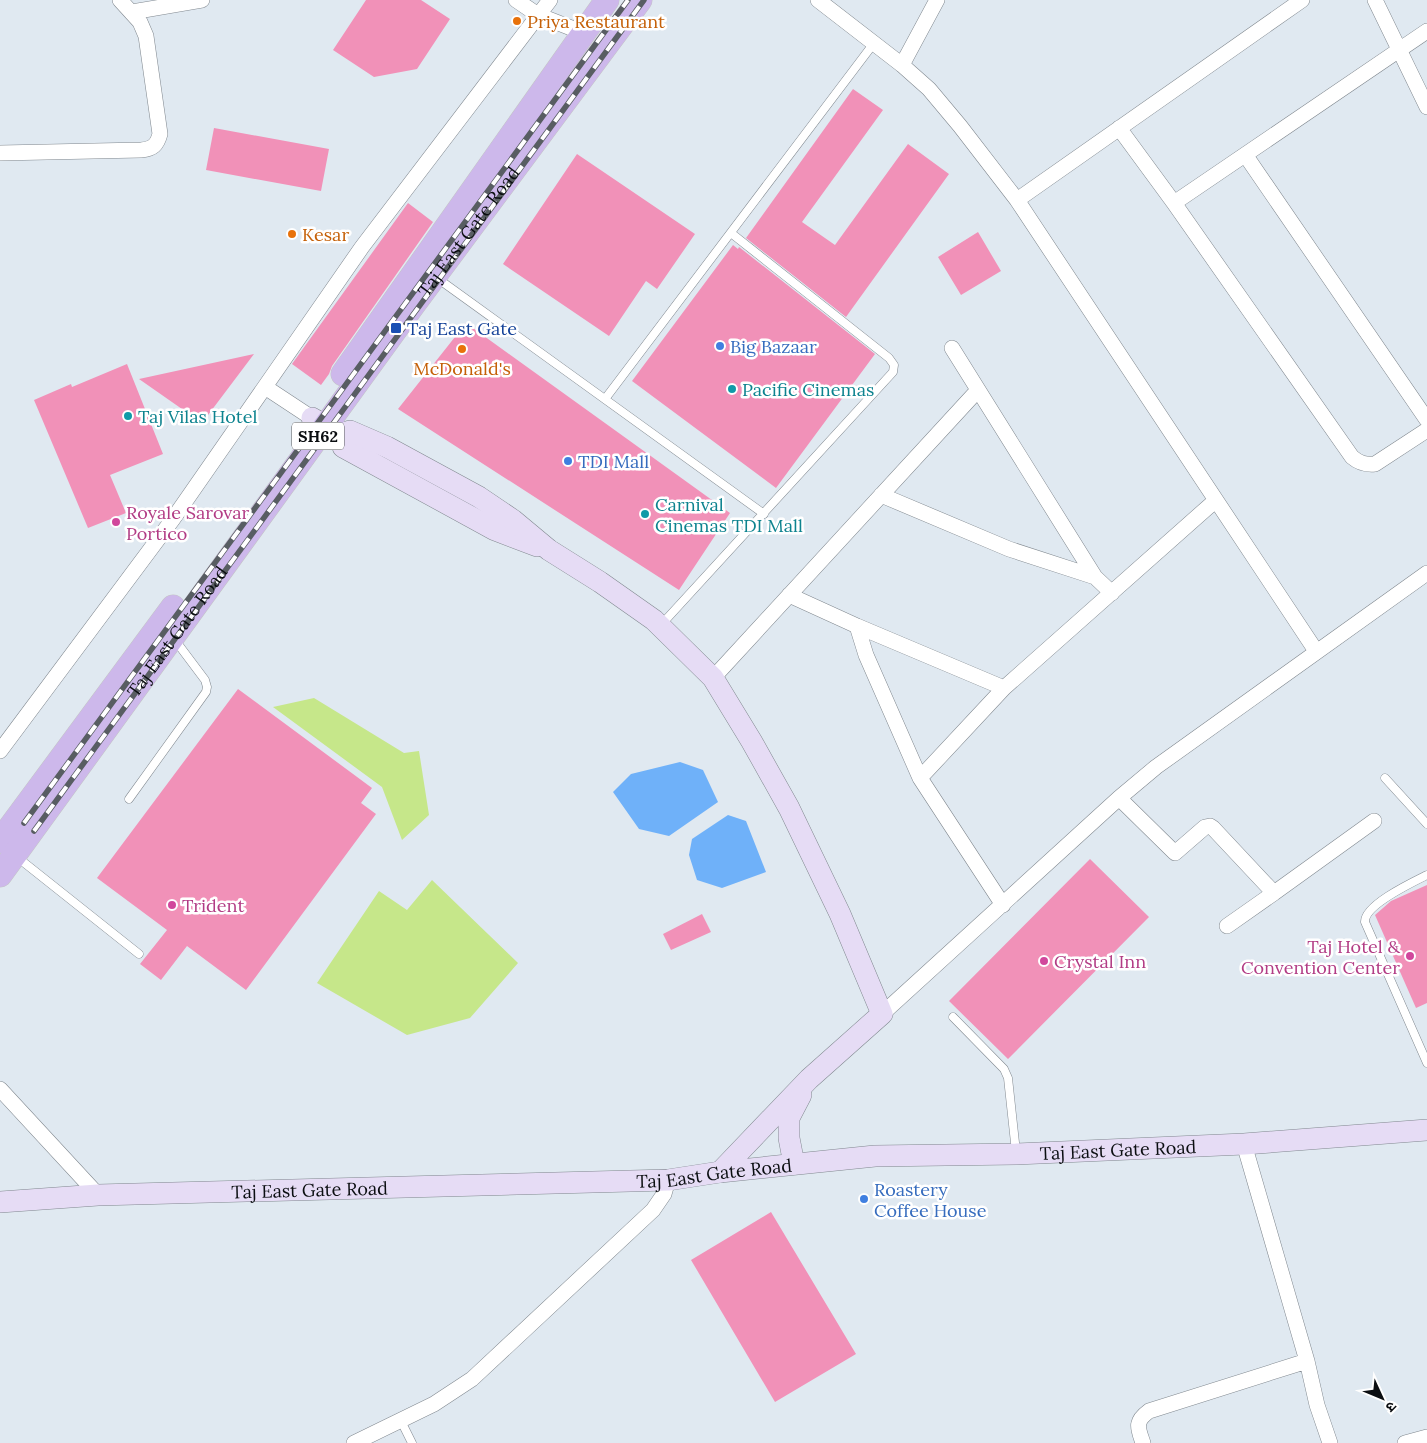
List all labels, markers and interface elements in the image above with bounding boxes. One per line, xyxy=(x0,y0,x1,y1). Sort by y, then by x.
place label: Priya Restaurant xyxy=(527,10,665,33)
marker: Priya Restaurant xyxy=(511,15,523,27)
street label: Taj East Gate Road xyxy=(412,161,524,301)
place label: Kesar xyxy=(302,223,349,246)
marker: Kesar xyxy=(286,228,298,240)
place label: Taj East Gate xyxy=(407,317,517,340)
marker: Taj East Gate xyxy=(389,321,403,335)
place label: Big Bazaar xyxy=(730,335,817,358)
marker: Big Bazaar xyxy=(714,340,726,352)
marker: McDonald's xyxy=(456,343,468,355)
place label: McDonald's xyxy=(413,357,511,380)
place label: Pacific Cinemas xyxy=(742,378,874,401)
marker: Pacific Cinemas xyxy=(726,383,738,395)
place label: Taj Vilas Hotel xyxy=(138,405,257,428)
marker: Taj Vilas Hotel xyxy=(122,410,134,422)
road number: SH62 xyxy=(292,422,344,450)
place label: TDI Mall xyxy=(578,450,649,473)
marker: TDI Mall xyxy=(562,455,574,467)
place label: Carnival Cinemas TDI Mall xyxy=(655,493,803,537)
place label: Royale Sarovar Portico xyxy=(126,501,250,545)
marker: Carnival Cinemas TDI Mall xyxy=(639,508,651,520)
marker: Royale Sarovar Portico xyxy=(110,516,122,528)
street label: Taj East Gate Road xyxy=(121,561,232,701)
place label: Trident xyxy=(182,894,244,917)
marker: Trident xyxy=(166,899,178,911)
place label: Taj Hotel & Convention Center xyxy=(1241,935,1400,979)
place label: Crystal Inn xyxy=(1054,950,1146,973)
marker: Taj Hotel & Convention Center xyxy=(1404,950,1416,962)
marker: Crystal Inn xyxy=(1038,955,1050,967)
street label: Taj East Gate Road xyxy=(1039,1135,1197,1164)
street label: Taj East Gate Road xyxy=(636,1153,793,1192)
street label: Taj East Gate Road xyxy=(231,1176,388,1203)
place label: Roastery Coffee House xyxy=(874,1178,987,1222)
marker: Roastery Coffee House xyxy=(858,1193,870,1205)
north arrow xyxy=(1357,1373,1407,1423)
text: उ xyxy=(1381,1398,1401,1417)

